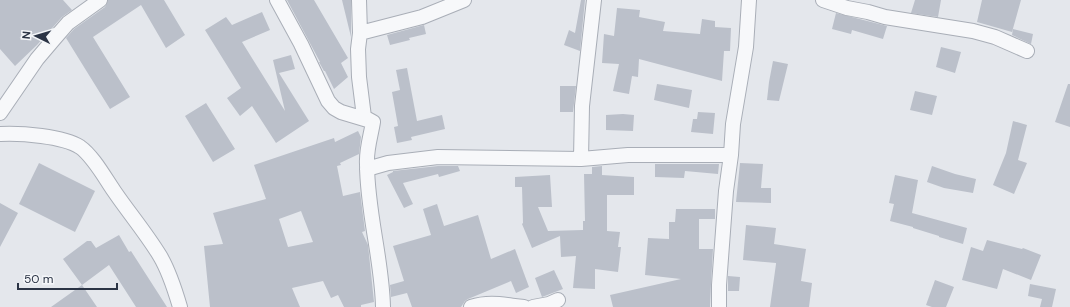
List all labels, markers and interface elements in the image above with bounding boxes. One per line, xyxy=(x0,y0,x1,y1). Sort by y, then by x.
north arrow xyxy=(16,16,56,56)
text: N xyxy=(19,31,33,40)
scale bar xyxy=(18,265,117,291)
text: 50 m xyxy=(24,271,53,287)

